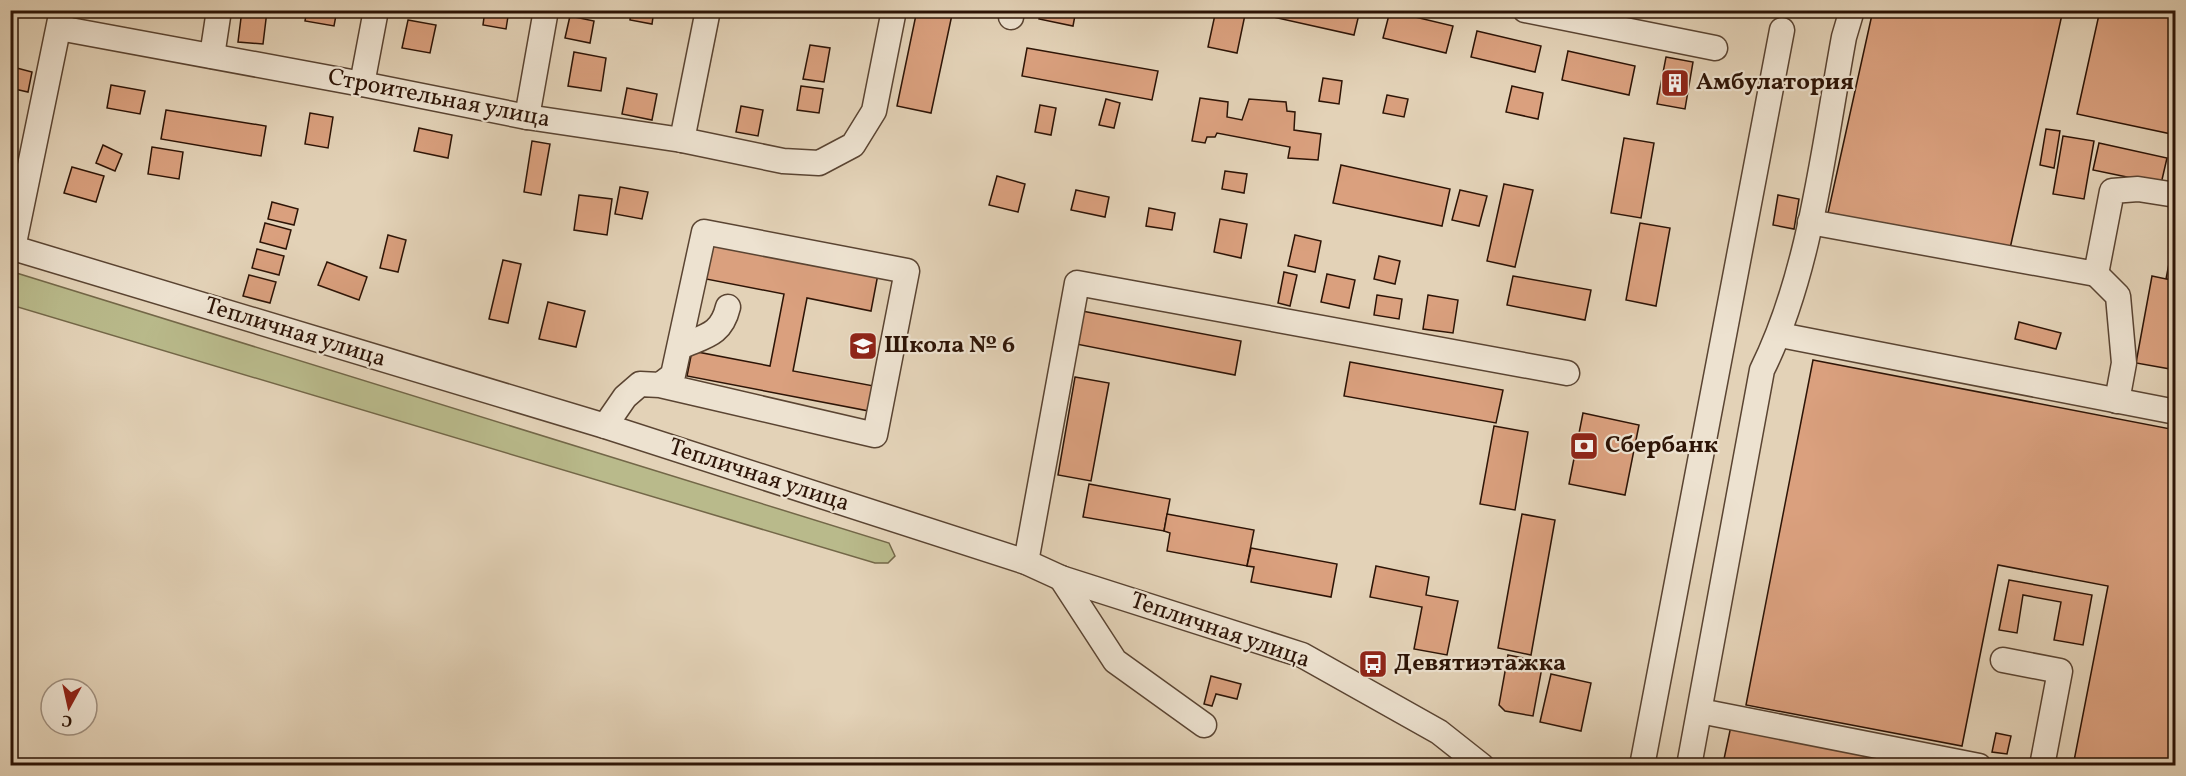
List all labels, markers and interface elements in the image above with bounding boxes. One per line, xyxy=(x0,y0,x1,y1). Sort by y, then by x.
street label: Строительная улица xyxy=(325,61,553,137)
place label: Амбулатория xyxy=(1696,66,1854,100)
building icon: Амбулатория xyxy=(1659,67,1691,99)
street label: Тепличная улица xyxy=(200,289,390,377)
place label: Школа № 6 xyxy=(884,329,1015,363)
school or university icon: Школа № 6 xyxy=(847,330,879,362)
place label: Сбербанк xyxy=(1605,429,1718,463)
bank icon: Сбербанк xyxy=(1568,430,1600,462)
street label: Тепличная улица xyxy=(664,431,854,521)
street label: Тепличная улица xyxy=(1125,584,1315,678)
place label: Девятиэтажка xyxy=(1394,647,1566,681)
bus stop icon: Девятиэтажка xyxy=(1357,648,1389,680)
north arrow xyxy=(39,677,99,737)
text: С xyxy=(61,708,74,731)

